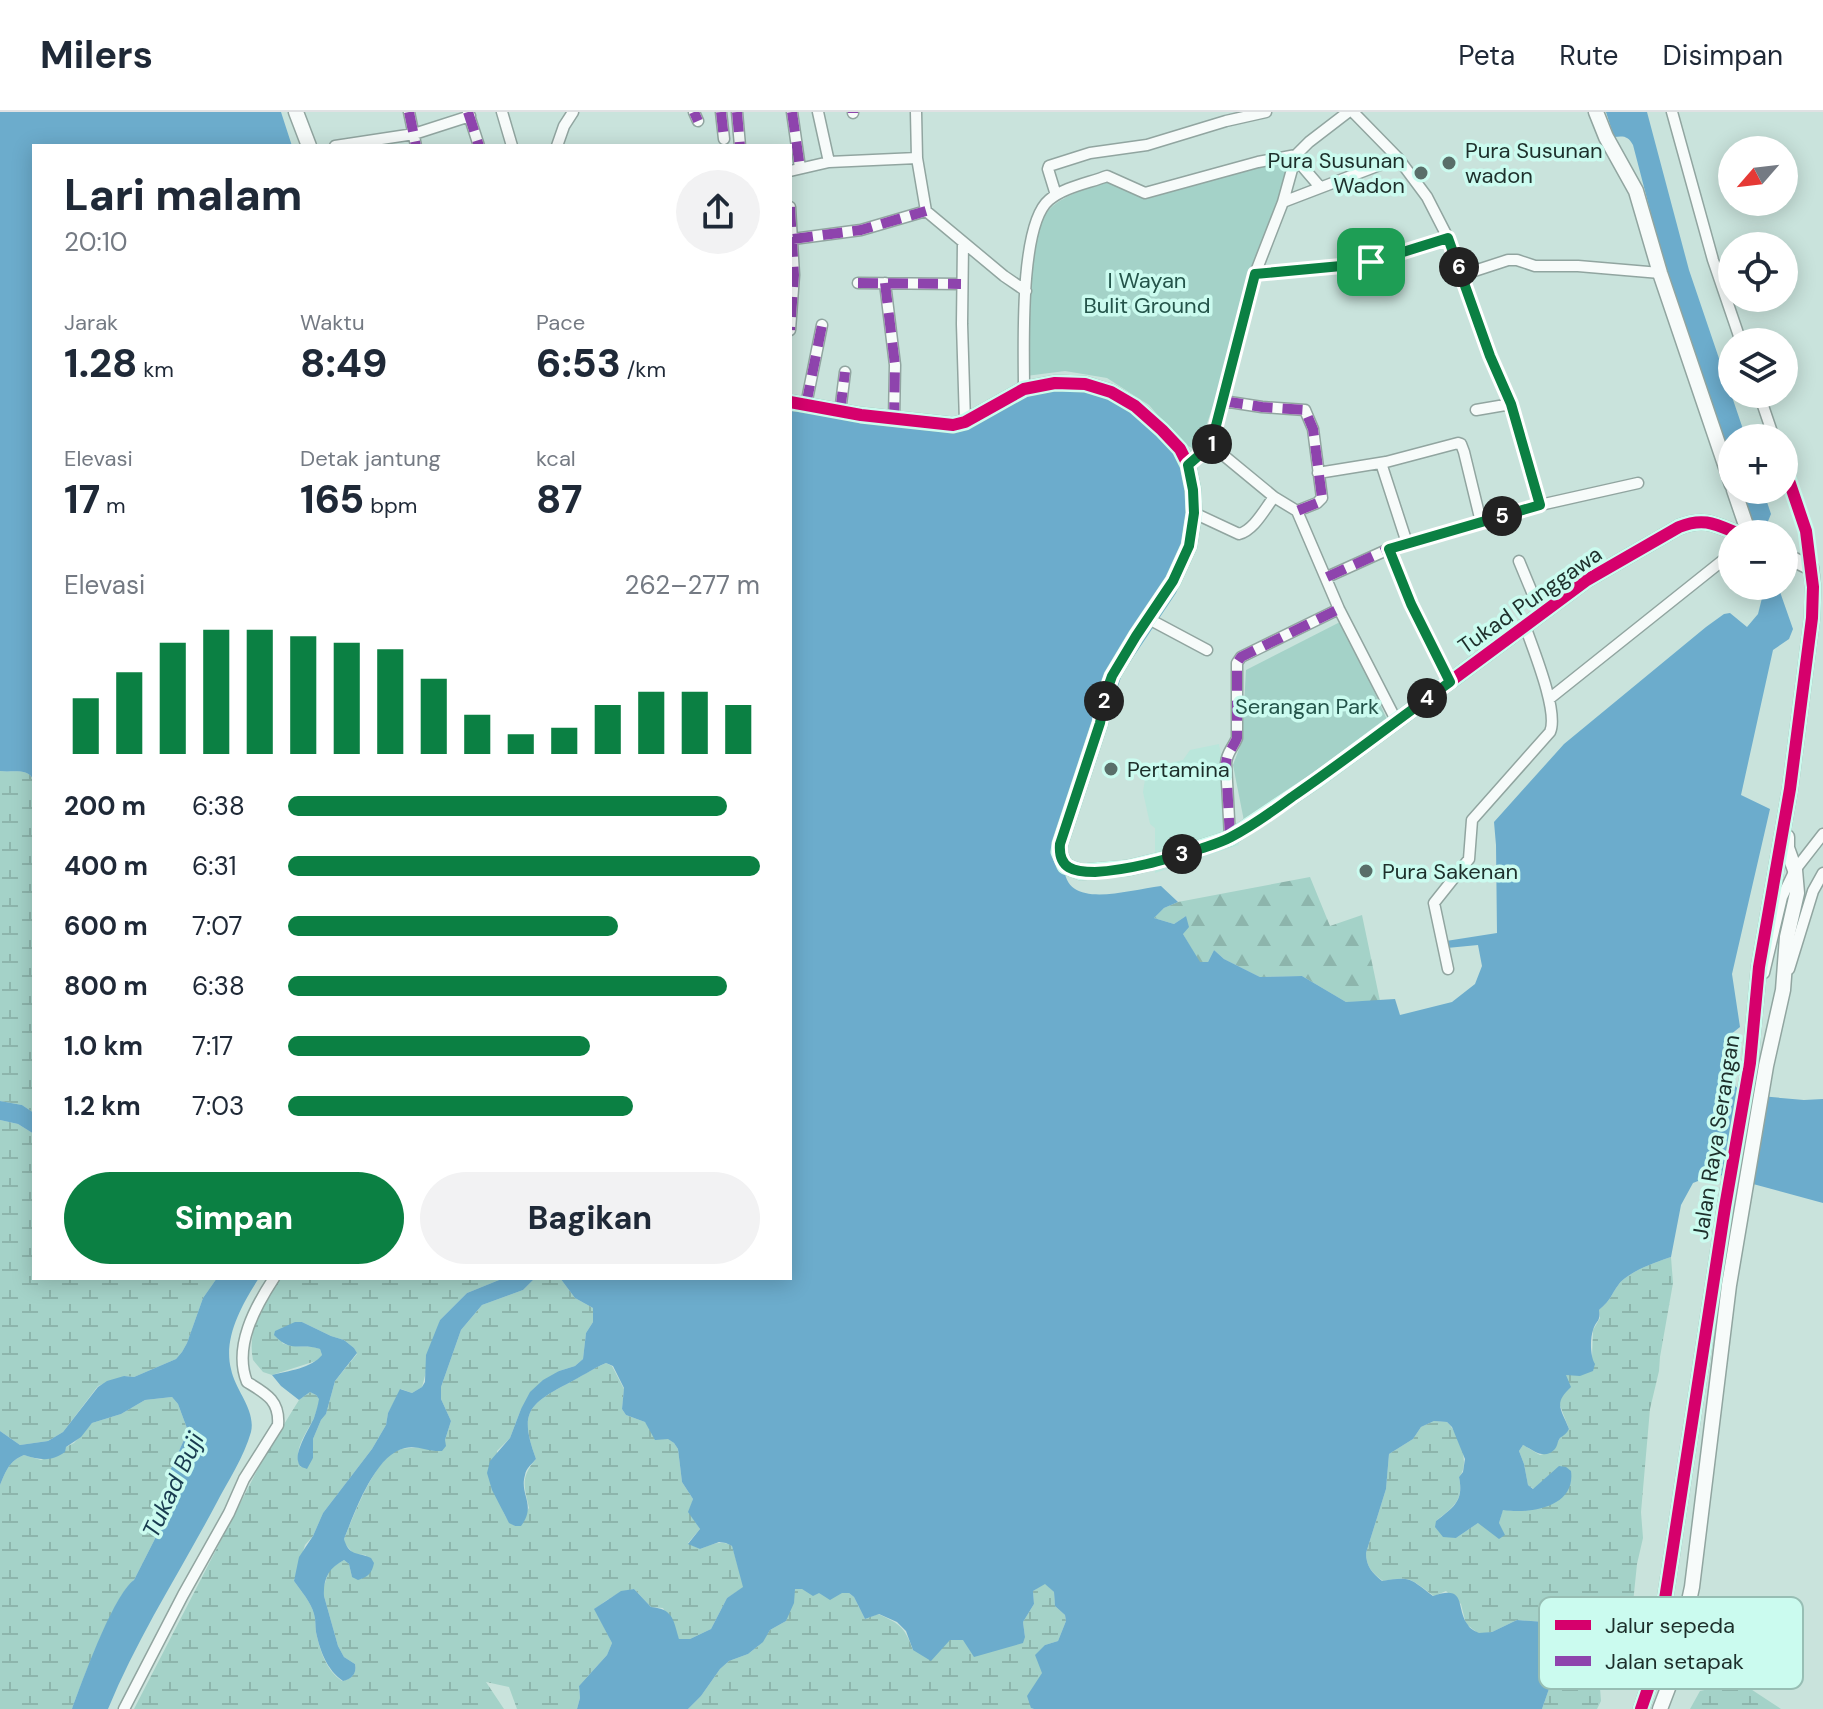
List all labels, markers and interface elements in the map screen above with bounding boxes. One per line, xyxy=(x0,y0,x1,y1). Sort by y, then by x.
text: Milers xyxy=(40,30,153,80)
text: Peta xyxy=(1458,37,1515,74)
text: Rute xyxy=(1559,37,1618,74)
text: Disimpan xyxy=(1662,37,1783,74)
place label: Pura Susunan wadon xyxy=(1465,136,1603,190)
north arrow xyxy=(1718,136,1798,216)
map controls xyxy=(1718,136,1798,600)
place label: Pura Susunan Wadon xyxy=(1267,146,1405,200)
marker: Pura Susunan wadon xyxy=(1440,154,1458,172)
marker: Pura Susunan Wadon xyxy=(1412,164,1430,182)
text: Lari malam xyxy=(64,166,302,224)
button: share xyxy=(676,170,760,254)
text: 20:10 xyxy=(64,225,128,259)
pin xyxy=(1337,228,1405,296)
button: locate xyxy=(1718,232,1798,312)
icon: arrive xyxy=(1349,240,1393,284)
pin: 6 xyxy=(1439,247,1479,287)
text: 6 xyxy=(1452,252,1466,281)
park label: I Wayan Bulit Ground xyxy=(1083,266,1211,320)
text: Jarak xyxy=(64,308,118,337)
text: Waktu xyxy=(300,308,365,337)
text: Pace xyxy=(536,308,585,337)
button: layers xyxy=(1718,328,1798,408)
text: 1.28 xyxy=(64,337,137,389)
text: 8:49 xyxy=(300,337,387,389)
text: 6:53 xyxy=(536,337,621,389)
text: km xyxy=(137,355,174,384)
text: /km xyxy=(621,355,666,384)
pin: 1 xyxy=(1192,424,1232,464)
button: + xyxy=(1718,424,1798,504)
text: 1 xyxy=(1208,429,1216,458)
text: Elevasi xyxy=(64,444,133,473)
text: Detak jantung xyxy=(300,444,441,473)
text: kcal xyxy=(536,444,576,473)
text: 17 xyxy=(64,473,100,525)
text: 165 xyxy=(300,473,364,525)
text: 87 xyxy=(536,473,583,525)
text: m xyxy=(100,491,126,520)
text: bpm xyxy=(364,491,417,520)
pin: 5 xyxy=(1482,496,1522,536)
text: 5 xyxy=(1495,501,1509,530)
button: − xyxy=(1718,520,1798,600)
street label: Tukad Punggawa xyxy=(1452,540,1608,660)
text: Elevasi xyxy=(64,568,145,602)
text: 262–277 m xyxy=(625,568,760,602)
pin: 4 xyxy=(1407,678,1447,718)
pin: 2 xyxy=(1084,681,1124,721)
text: 4 xyxy=(1420,683,1434,712)
text: 2 xyxy=(1098,686,1110,715)
park label: Serangan Park xyxy=(1235,692,1379,721)
place label: Pertamina xyxy=(1127,755,1230,784)
marker: Pertamina xyxy=(1102,760,1120,778)
text: 200 m xyxy=(64,789,146,823)
text: 6:38 xyxy=(192,789,245,823)
pin: 3 xyxy=(1162,834,1202,874)
text: 3 xyxy=(1175,839,1189,868)
text: 400 m xyxy=(64,849,148,883)
text: 6:31 xyxy=(192,849,237,883)
place label: Pura Sakenan xyxy=(1382,857,1518,886)
marker: Pura Sakenan xyxy=(1357,862,1375,880)
text: 600 m xyxy=(64,909,148,943)
text: 7:07 xyxy=(192,909,242,943)
text: 800 m xyxy=(64,969,148,1003)
text: 6:38 xyxy=(192,969,245,1003)
text: 1.0 km xyxy=(64,1029,143,1063)
text: 7:17 xyxy=(192,1029,233,1063)
street label: Jalan Raya Serangan xyxy=(1685,1033,1747,1241)
text: 1.2 km xyxy=(64,1089,141,1123)
text: 7:03 xyxy=(192,1089,244,1123)
button: Simpan xyxy=(64,1172,404,1264)
button: Bagikan xyxy=(420,1172,760,1264)
water label: Tukad Buji xyxy=(135,1426,211,1543)
legend xyxy=(1539,1597,1803,1689)
text: Jalur sepeda xyxy=(1605,1611,1735,1640)
text: Jalan setapak xyxy=(1605,1647,1744,1676)

